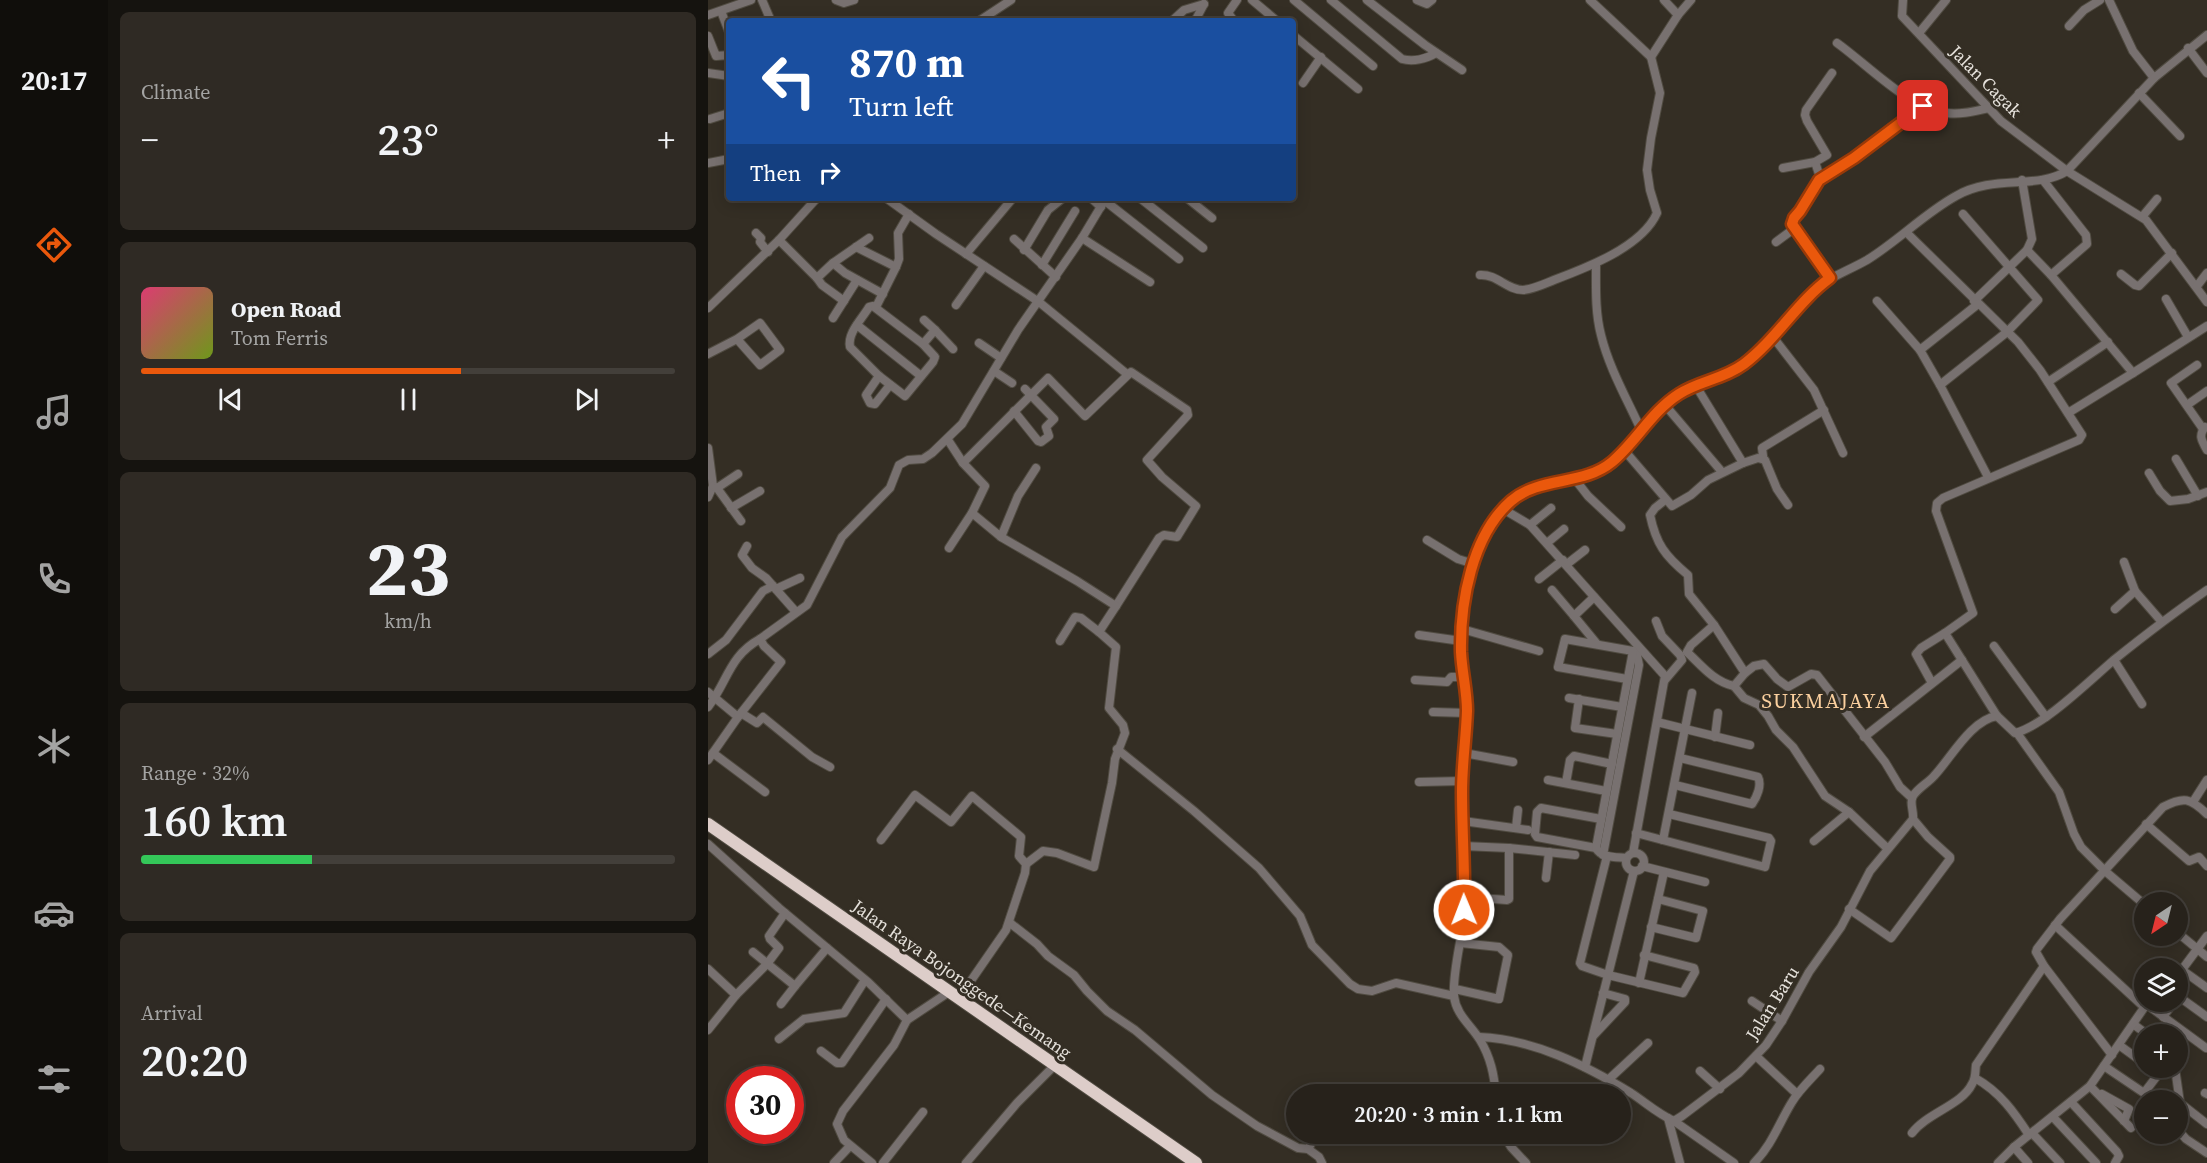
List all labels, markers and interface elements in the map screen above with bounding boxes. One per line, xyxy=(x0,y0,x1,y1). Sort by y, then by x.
text: 870 m xyxy=(849,33,964,91)
street label: Jalan Cagak xyxy=(1944,39,2028,123)
icon: left xyxy=(750,42,828,120)
text: 20:17 xyxy=(21,62,87,99)
text: Climate xyxy=(141,78,210,106)
pin xyxy=(1897,80,1948,131)
text: Turn left xyxy=(849,88,953,125)
icon: arrive xyxy=(1906,89,1939,122)
text: 23° xyxy=(377,108,439,170)
text: − xyxy=(141,117,159,162)
text: + xyxy=(658,117,675,162)
icon: right xyxy=(813,156,846,189)
text: Then xyxy=(750,158,801,188)
icon: directions xyxy=(33,224,75,266)
text: Open Road xyxy=(231,294,341,324)
text: Tom Ferris xyxy=(231,324,328,352)
icon: previous xyxy=(214,383,247,416)
icon: pause xyxy=(392,383,425,416)
icon: next xyxy=(570,383,603,416)
icon: music xyxy=(33,391,75,433)
text: 23 xyxy=(366,514,450,621)
icon: phone xyxy=(33,558,75,600)
text: km/h xyxy=(384,607,432,635)
district label: SUKMAJAYA xyxy=(1761,686,1891,715)
icon: climate xyxy=(33,725,75,767)
text: Range · 32% xyxy=(141,759,250,787)
text: 160 km xyxy=(141,789,288,851)
position arrow xyxy=(1432,878,1496,942)
icon: car xyxy=(33,892,75,934)
north arrow xyxy=(2134,892,2188,946)
map controls xyxy=(2134,892,2188,1144)
street label: Jalan Raya Bojonggede—Kemang xyxy=(846,893,1077,1065)
button: layers xyxy=(2134,958,2188,1012)
street label: Jalan Baru xyxy=(1739,961,1805,1046)
text: Arrival xyxy=(141,999,203,1027)
button: + xyxy=(2134,1024,2188,1078)
text: 20:20 xyxy=(141,1029,248,1091)
icon: filters xyxy=(33,1058,75,1100)
speed limit sign: 30 xyxy=(726,1066,804,1144)
button: − xyxy=(2134,1090,2188,1144)
text: 20:20 · 3 min · 1.1 km xyxy=(1354,1099,1563,1129)

